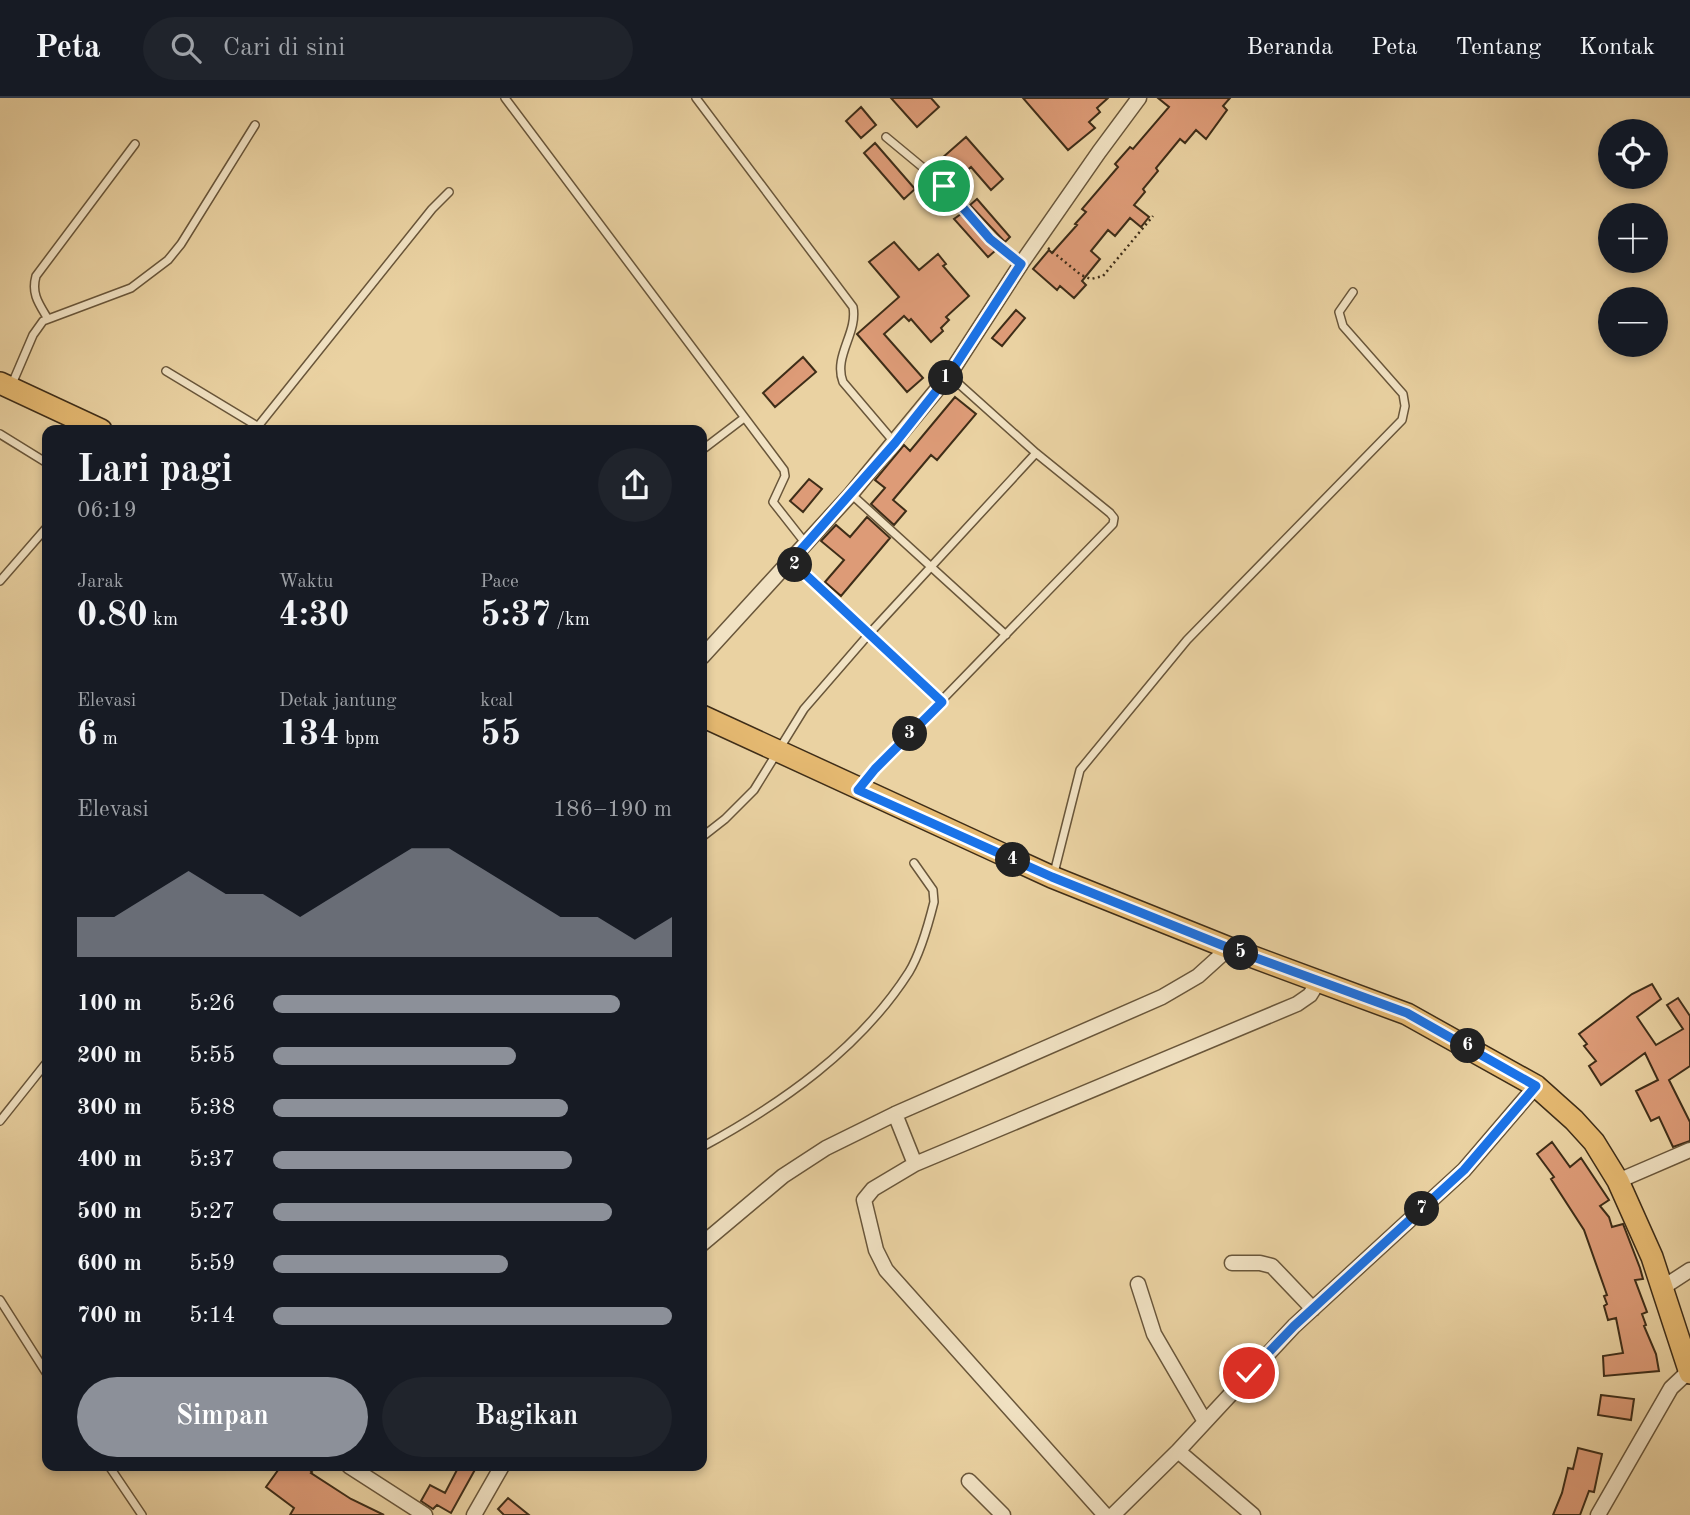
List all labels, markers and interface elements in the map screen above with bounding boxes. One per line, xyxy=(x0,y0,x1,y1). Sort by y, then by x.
search box xyxy=(143,17,633,80)
icon: search xyxy=(167,29,205,67)
text: Peta xyxy=(35,32,101,65)
text: Cari di sini xyxy=(223,35,345,61)
text: Beranda xyxy=(1247,36,1333,60)
text: Peta xyxy=(1371,36,1418,60)
text: Tentang xyxy=(1456,36,1541,60)
text: Kontak xyxy=(1579,36,1655,60)
map controls xyxy=(1598,119,1668,357)
button: locate xyxy=(1598,119,1668,189)
pin xyxy=(914,156,974,216)
icon: arrive xyxy=(925,167,963,205)
button: + xyxy=(1598,203,1668,273)
button: − xyxy=(1598,287,1668,357)
pin: 1 xyxy=(928,360,964,396)
text: 1 xyxy=(940,368,951,387)
button: share xyxy=(598,448,672,522)
text: Lari pagi xyxy=(77,452,232,490)
text: 06:19 xyxy=(77,499,137,522)
pin: 2 xyxy=(778,547,812,582)
text: 2 xyxy=(789,555,800,574)
text: Jarak xyxy=(77,573,124,592)
text: Waktu xyxy=(279,573,334,592)
text: Pace xyxy=(480,573,519,592)
text: 0.80 xyxy=(77,598,148,633)
text: 4:30 xyxy=(279,598,349,633)
text: 5:37 xyxy=(480,598,551,633)
text: km xyxy=(148,611,178,630)
text: /km xyxy=(551,611,590,630)
text: Elevasi xyxy=(77,692,136,711)
text: Detak jantung xyxy=(279,692,397,711)
text: kcal xyxy=(480,692,513,711)
pin: 3 xyxy=(892,716,928,752)
text: 6 xyxy=(77,717,97,752)
text: 134 xyxy=(279,717,340,752)
text: 55 xyxy=(480,717,521,752)
text: 3 xyxy=(904,724,915,743)
text: m xyxy=(97,730,118,749)
text: bpm xyxy=(340,730,380,749)
text: Elevasi xyxy=(77,798,149,821)
text: 186–190 m xyxy=(553,798,672,821)
pin: 4 xyxy=(996,842,1030,878)
text: 4 xyxy=(1007,850,1018,869)
pin: 5 xyxy=(1224,936,1258,970)
text: 5 xyxy=(1235,943,1246,962)
text: 100 m xyxy=(77,992,142,1015)
text: 5:26 xyxy=(189,992,235,1015)
pin: 6 xyxy=(1450,1028,1486,1063)
text: 6 xyxy=(1462,1036,1473,1055)
text: 200 m xyxy=(77,1044,142,1067)
text: 5:55 xyxy=(189,1044,235,1067)
text: 300 m xyxy=(77,1096,142,1119)
text: 5:38 xyxy=(189,1096,235,1119)
text: 400 m xyxy=(77,1148,142,1171)
text: 5:37 xyxy=(189,1148,235,1171)
pin: 7 xyxy=(1404,1192,1440,1226)
text: 7 xyxy=(1416,1199,1427,1218)
text: 500 m xyxy=(77,1200,142,1223)
text: 5:27 xyxy=(189,1200,235,1223)
text: 600 m xyxy=(77,1252,142,1275)
text: 5:59 xyxy=(189,1252,235,1275)
text: 700 m xyxy=(77,1304,142,1327)
text: 5:14 xyxy=(189,1304,235,1327)
pin xyxy=(1219,1343,1279,1403)
icon: check xyxy=(1230,1354,1268,1392)
button: Simpan xyxy=(77,1377,368,1457)
button: Bagikan xyxy=(382,1377,672,1457)

